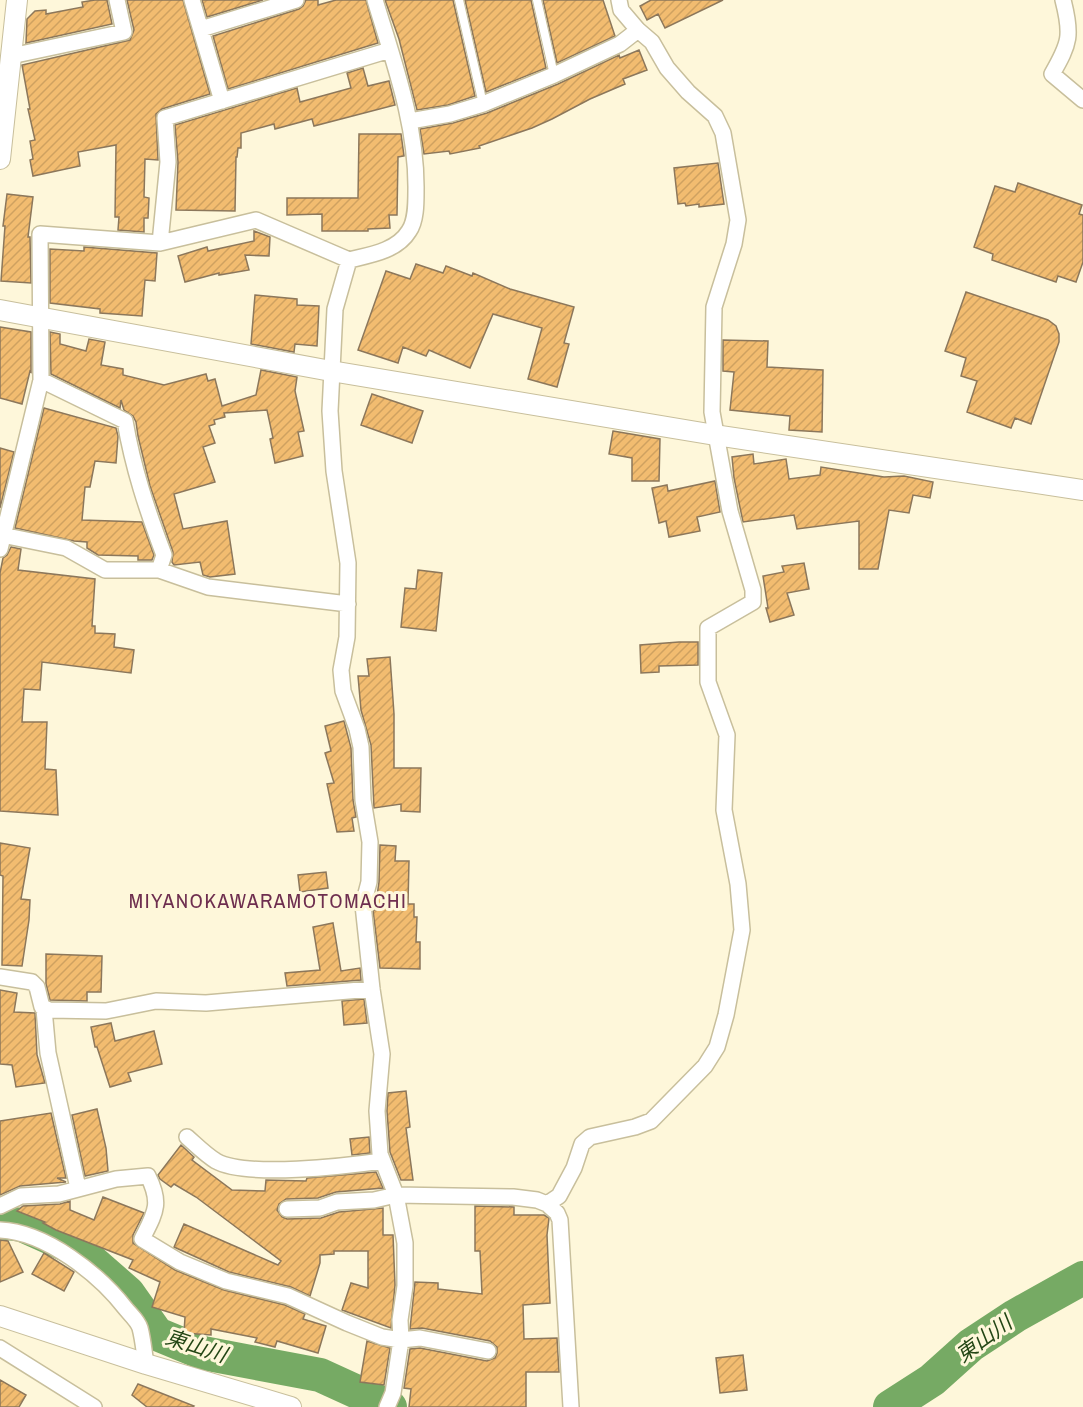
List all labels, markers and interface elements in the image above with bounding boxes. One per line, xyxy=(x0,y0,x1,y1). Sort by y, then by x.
district label: MIYANOKAWARAMOTOMACHI xyxy=(129,886,407,915)
water label: 東山川 xyxy=(950,1307,1019,1369)
water label: 東山川 xyxy=(162,1322,232,1370)

